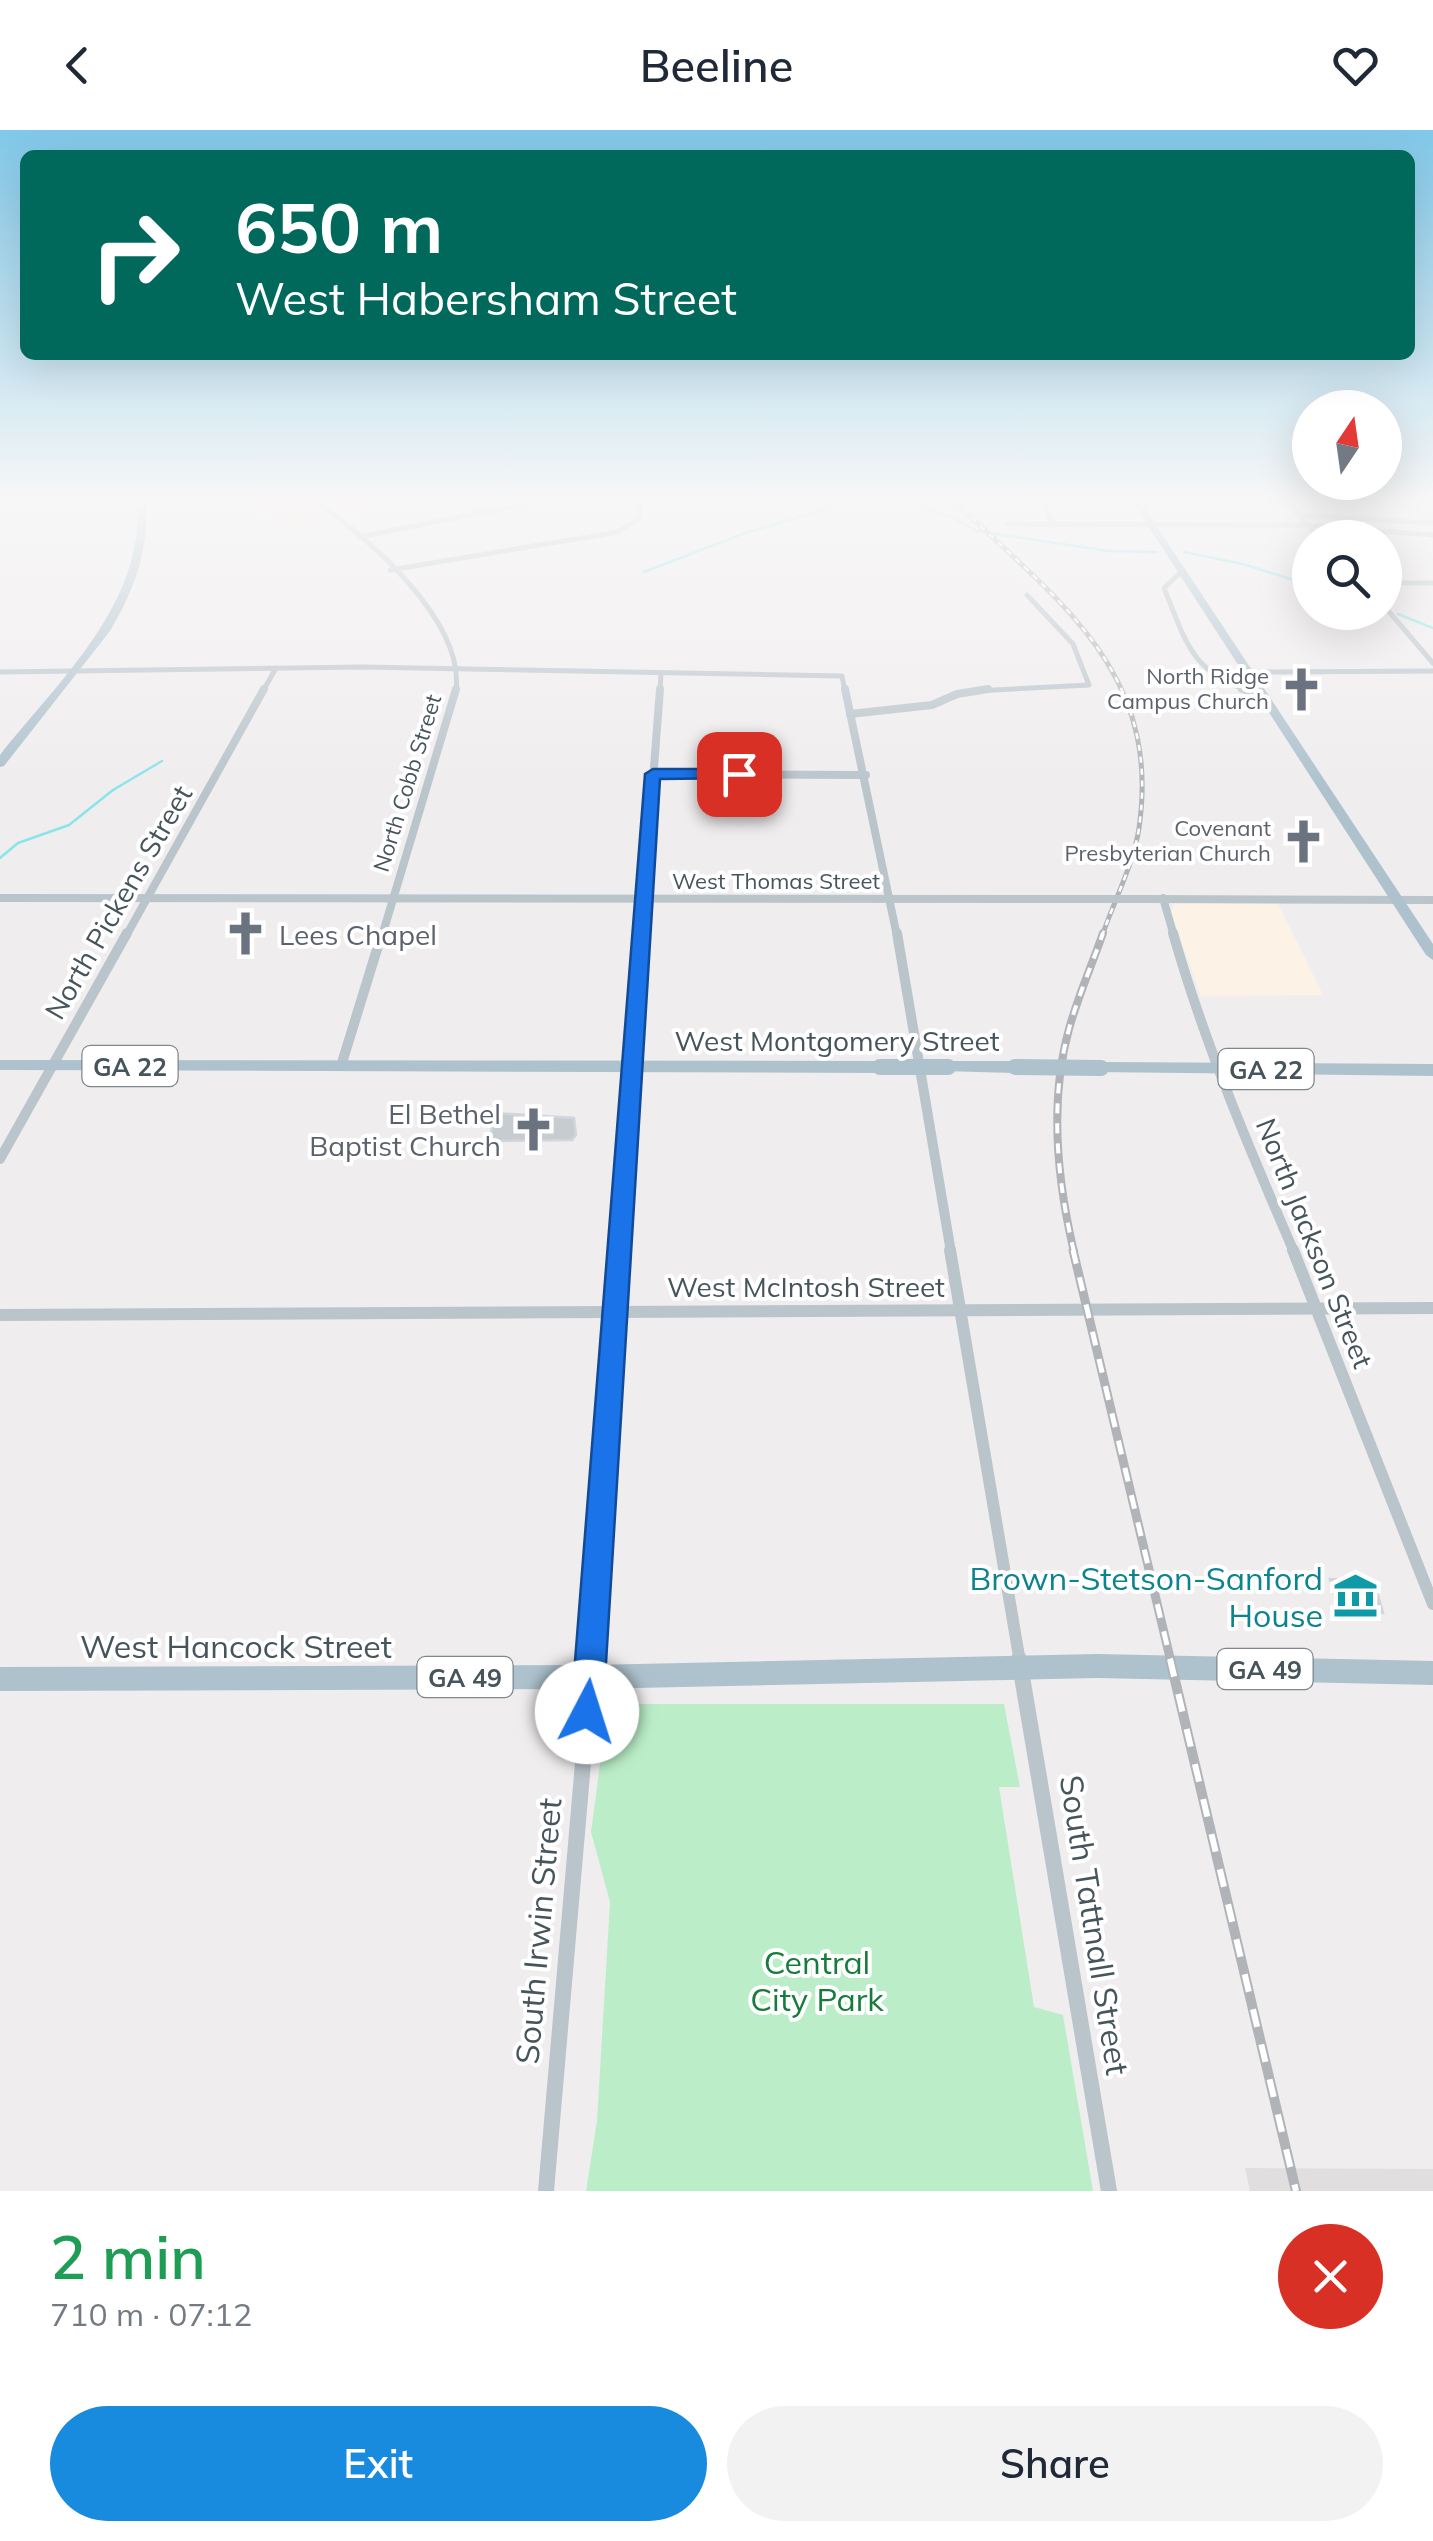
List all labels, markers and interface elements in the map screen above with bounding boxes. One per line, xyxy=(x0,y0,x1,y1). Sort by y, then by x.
text: Beeline xyxy=(640,37,793,93)
icon: back xyxy=(50,38,105,93)
icon: heart xyxy=(1328,38,1383,93)
text: 650 m xyxy=(235,183,443,271)
icon: right xyxy=(70,190,200,320)
text: West Habersham Street xyxy=(235,270,737,326)
north arrow xyxy=(1292,390,1402,500)
map controls xyxy=(1292,390,1402,630)
button: search xyxy=(1292,520,1402,630)
place label: North Ridge Campus Church xyxy=(1107,662,1269,715)
church icon: North Ridge Campus Church xyxy=(1278,665,1326,713)
street label: North Cobb Street xyxy=(367,691,447,875)
pin xyxy=(697,732,782,817)
icon: arrive xyxy=(712,747,767,802)
street label: North Pickens Street xyxy=(37,779,199,1025)
place label: Covenant Presbyterian Church xyxy=(1064,814,1271,867)
church icon: Covenant Presbyterian Church xyxy=(1280,817,1328,865)
street label: West Thomas Street xyxy=(672,867,880,895)
church icon: Lees Chapel xyxy=(222,910,270,958)
place label: Lees Chapel xyxy=(279,917,437,952)
street label: West Montgomery Street xyxy=(675,1023,1000,1058)
road number: GA 22 xyxy=(82,1046,178,1086)
road number: GA 22 xyxy=(1218,1049,1314,1089)
place label: El Bethel Baptist Church xyxy=(309,1096,501,1163)
church icon: El Bethel Baptist Church xyxy=(510,1105,558,1153)
street label: North Jackson Street xyxy=(1249,1113,1381,1373)
street label: West McIntosh Street xyxy=(667,1269,945,1304)
place label: Brown-Stetson-Sanford House xyxy=(970,1558,1323,1635)
museum icon: Brown-Stetson-Sanford House xyxy=(1332,1572,1380,1620)
street label: West Hancock Street xyxy=(80,1626,392,1666)
road number: GA 49 xyxy=(1218,1649,1312,1689)
road number: GA 49 xyxy=(418,1657,512,1697)
position arrow xyxy=(535,1660,639,1764)
street label: South Tattnall Street xyxy=(1052,1772,1138,2078)
street label: South Irwin Street xyxy=(506,1796,570,2066)
park label: Central City Park xyxy=(750,1942,884,2019)
text: 2 min xyxy=(50,2219,206,2294)
button: close xyxy=(1278,2224,1383,2329)
text: 710 m · 07:12 xyxy=(50,2294,252,2334)
button: Exit xyxy=(50,2406,707,2521)
button: Share xyxy=(727,2406,1383,2521)

